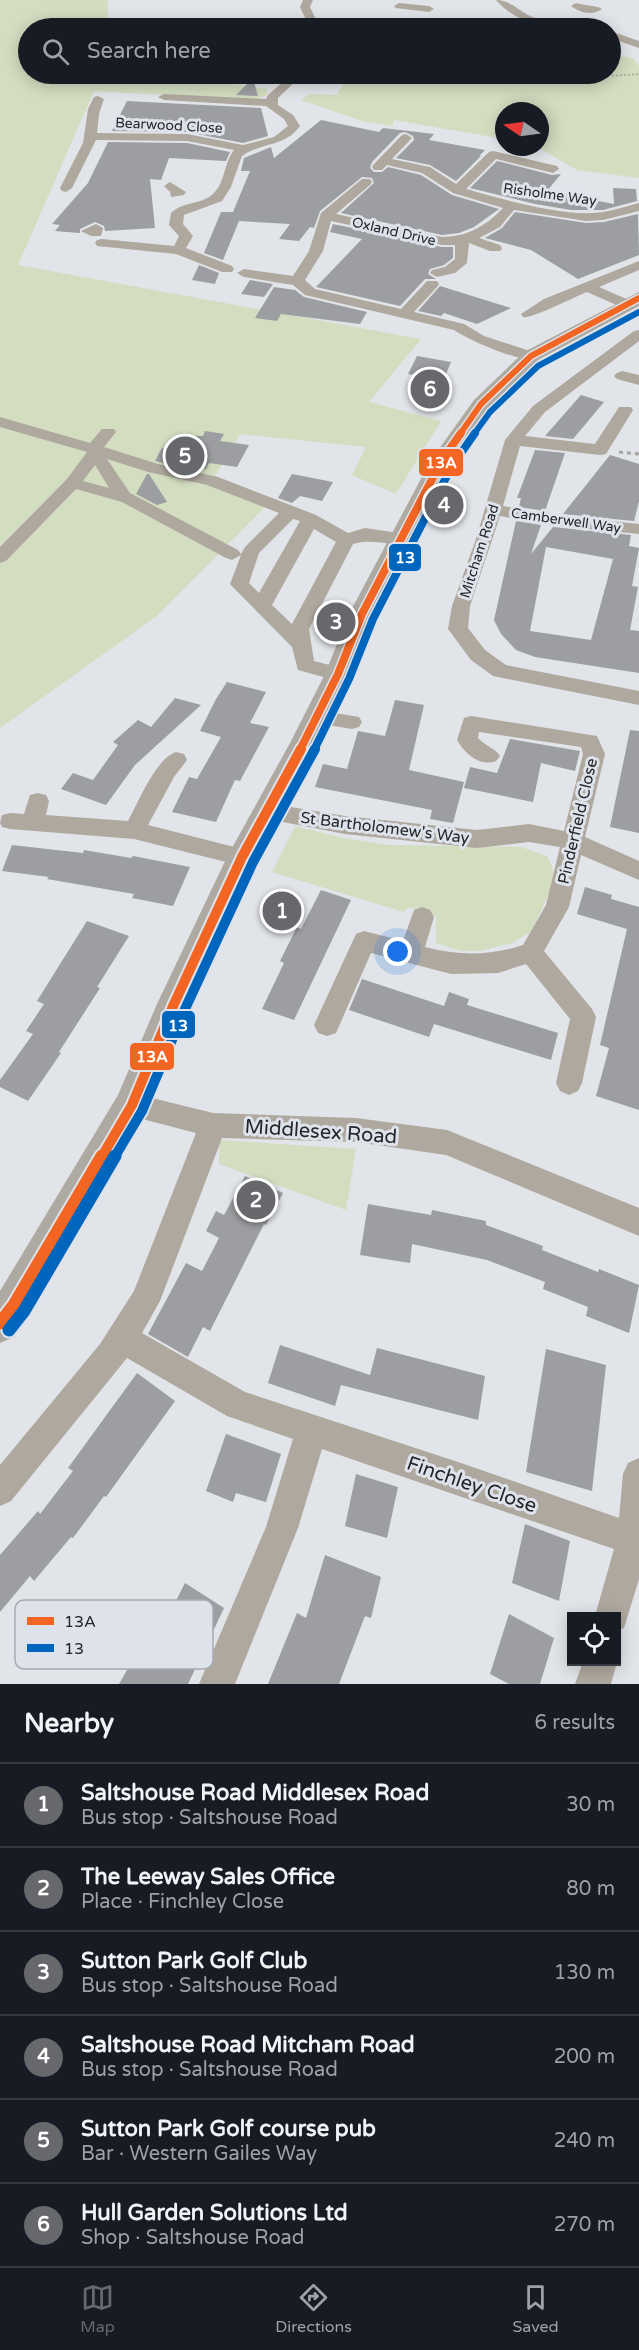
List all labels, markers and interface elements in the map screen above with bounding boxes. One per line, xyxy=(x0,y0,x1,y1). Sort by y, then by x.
search box xyxy=(18,18,621,84)
icon: search xyxy=(39,35,72,68)
text: Search here xyxy=(87,38,211,64)
north arrow xyxy=(495,102,549,156)
street label: Bearwood Close xyxy=(115,114,223,137)
street label: Risholme Way xyxy=(502,180,598,210)
street label: Oxland Drive xyxy=(350,214,438,249)
pin: 6 xyxy=(410,366,450,412)
pin: 5 xyxy=(166,434,204,478)
line badge: 13A xyxy=(418,448,464,477)
text: 13A xyxy=(425,453,457,473)
pin: 4 xyxy=(424,482,464,528)
street label: Mitcham Road xyxy=(456,502,503,600)
street label: Camberwell Way xyxy=(510,504,623,537)
line badge: 13 xyxy=(388,543,422,572)
text: 13 xyxy=(395,548,415,568)
pin: 3 xyxy=(316,600,356,644)
street label: Pinderfield Close xyxy=(554,756,602,886)
street label: St Bartholomew's Way xyxy=(299,808,471,848)
pin: 1 xyxy=(262,888,302,934)
your location xyxy=(383,937,412,966)
line badge: 13 xyxy=(161,1010,196,1039)
text: 13 xyxy=(168,1016,188,1036)
line badge: 13A xyxy=(129,1042,175,1071)
text: 13A xyxy=(136,1047,168,1067)
street label: Middlesex Road xyxy=(244,1115,398,1149)
pin: 2 xyxy=(236,1178,276,1222)
street label: Finchley Close xyxy=(403,1451,540,1518)
legend xyxy=(15,1600,213,1669)
text: 13A xyxy=(64,1612,96,1632)
map controls xyxy=(567,1612,621,1666)
button: locate xyxy=(567,1612,621,1666)
text: 13 xyxy=(64,1639,84,1659)
text: Nearby xyxy=(24,1708,114,1739)
text: 6 results xyxy=(535,1711,615,1735)
text: Saltshouse Road Middlesex Road xyxy=(81,1780,429,1806)
text: 1 xyxy=(37,1793,50,1817)
text: 30 m xyxy=(566,1793,615,1817)
text: Bus stop · Saltshouse Road xyxy=(81,1806,338,1830)
text: The Leeway Sales Office xyxy=(81,1864,335,1890)
text: 2 xyxy=(37,1877,50,1901)
text: 80 m xyxy=(566,1877,615,1901)
text: Place · Finchley Close xyxy=(81,1890,284,1914)
text: Sutton Park Golf Club xyxy=(81,1948,307,1974)
text: 3 xyxy=(37,1961,50,1985)
text: 130 m xyxy=(554,1961,615,1985)
text: Bus stop · Saltshouse Road xyxy=(81,1974,338,1998)
text: Saltshouse Road Mitcham Road xyxy=(81,2032,415,2058)
text: 4 xyxy=(37,2045,50,2069)
text: 200 m xyxy=(554,2045,615,2069)
text: Bus stop · Saltshouse Road xyxy=(81,2058,338,2082)
text: Sutton Park Golf course pub xyxy=(81,2116,376,2142)
text: 5 xyxy=(37,2129,50,2153)
text: 240 m xyxy=(554,2129,615,2153)
text: Bar · Western Gailes Way xyxy=(81,2142,317,2166)
text: Hull Garden Solutions Ltd xyxy=(81,2200,348,2226)
text: 6 xyxy=(37,2213,50,2237)
text: 270 m xyxy=(554,2213,615,2237)
text: Shop · Saltshouse Road xyxy=(81,2226,304,2250)
tab: Map xyxy=(80,2281,115,2337)
tab: Directions xyxy=(275,2281,352,2337)
tab: Saved xyxy=(512,2281,559,2337)

